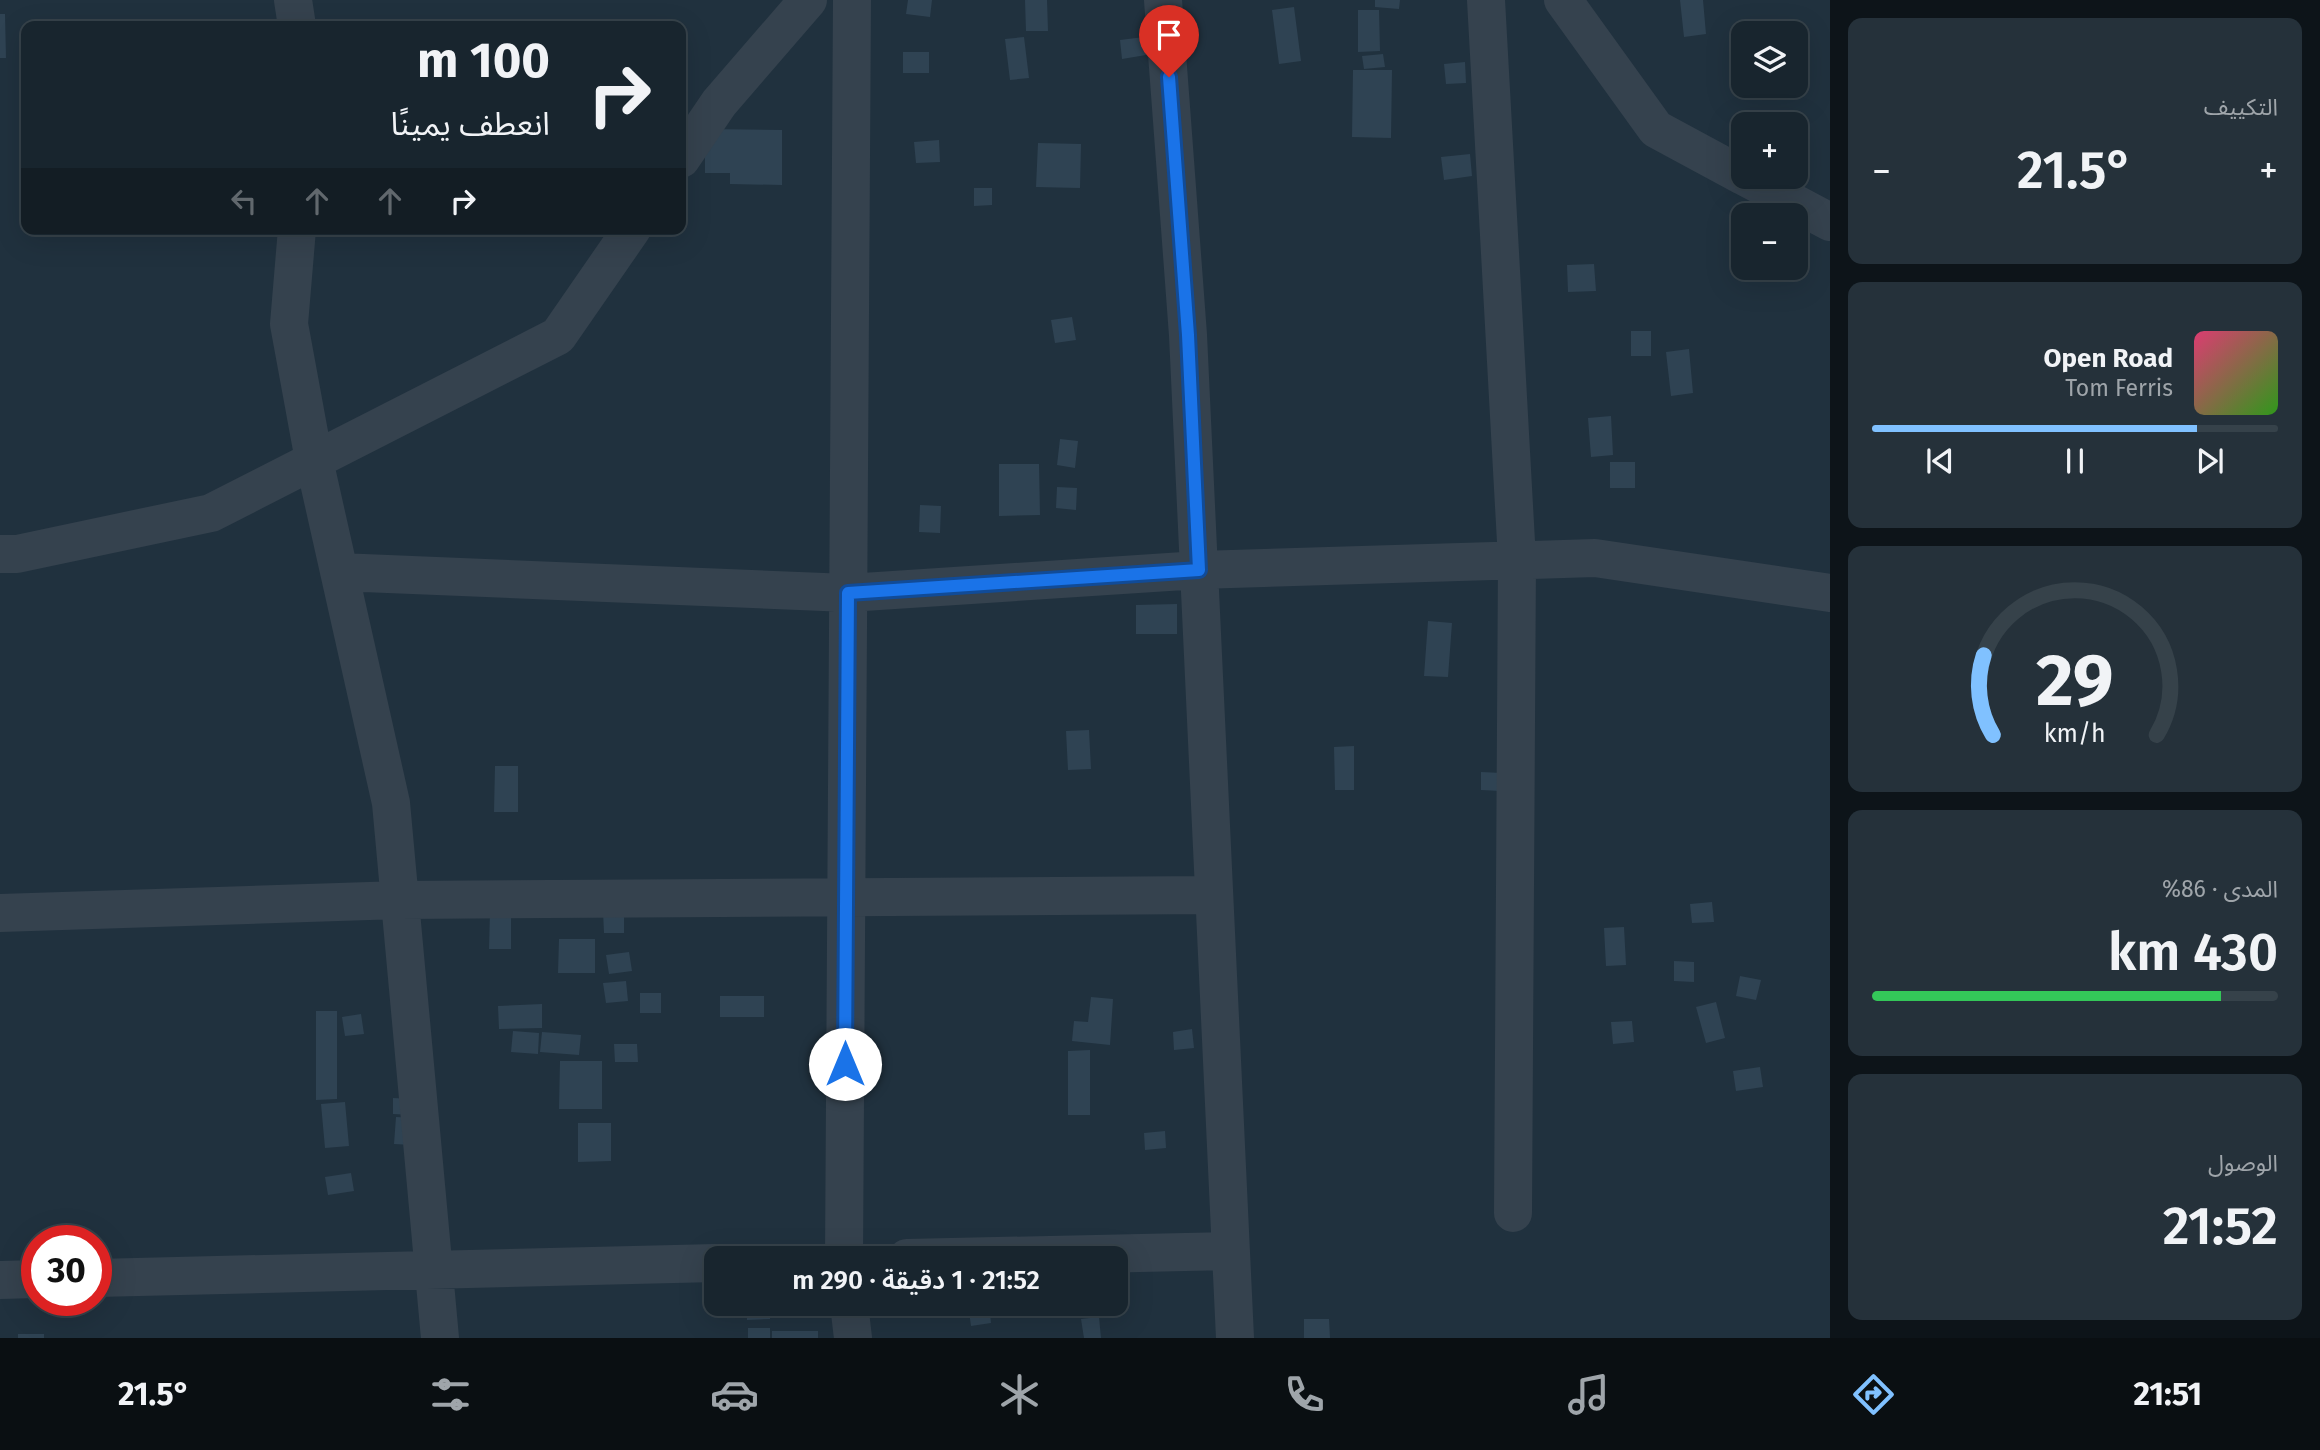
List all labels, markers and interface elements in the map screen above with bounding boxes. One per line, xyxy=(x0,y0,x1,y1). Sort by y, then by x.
pin xyxy=(1139,5,1199,77)
icon: arrive xyxy=(1150,16,1188,54)
map controls xyxy=(1731,21,1808,280)
button: layers xyxy=(1731,21,1808,98)
text: 100 m xyxy=(417,31,550,90)
icon: right xyxy=(574,49,665,140)
text: التكييف xyxy=(2204,93,2278,121)
text: انعطف يمينًا xyxy=(390,105,550,143)
button: + xyxy=(1731,112,1808,189)
text: 21.5° xyxy=(2017,139,2133,202)
text: − xyxy=(1872,148,1891,194)
text: + xyxy=(2259,148,2278,194)
icon: left xyxy=(225,182,263,220)
icon: ahead xyxy=(298,182,336,220)
icon: ahead xyxy=(371,182,409,220)
icon: right xyxy=(444,182,482,220)
button: − xyxy=(1731,203,1808,280)
text: Open Road xyxy=(2044,343,2173,374)
text: Tom Ferris xyxy=(2065,374,2173,402)
icon: previous xyxy=(1921,442,1959,480)
icon: pause xyxy=(2056,442,2094,480)
icon: next xyxy=(2191,442,2229,480)
text: 29 xyxy=(2036,637,2114,724)
text: km/h xyxy=(2044,719,2106,749)
text: المدى · 86% xyxy=(2162,875,2278,903)
text: 430 km xyxy=(2108,921,2278,984)
position arrow xyxy=(808,1027,882,1101)
text: الوصول xyxy=(2208,1149,2278,1177)
text: 21:52 xyxy=(2163,1195,2278,1258)
speed limit sign: 30 xyxy=(21,1225,112,1316)
text: 21:52 · 1 دقيقة · 290 m xyxy=(792,1265,1040,1296)
icon: filters xyxy=(426,1370,475,1419)
icon: car xyxy=(710,1370,759,1419)
icon: climate xyxy=(995,1370,1044,1419)
icon: phone xyxy=(1280,1370,1329,1419)
icon: music xyxy=(1564,1370,1613,1419)
icon: directions xyxy=(1849,1370,1898,1419)
text: 21.5° xyxy=(118,1375,190,1413)
text: 21:51 xyxy=(2133,1375,2202,1413)

